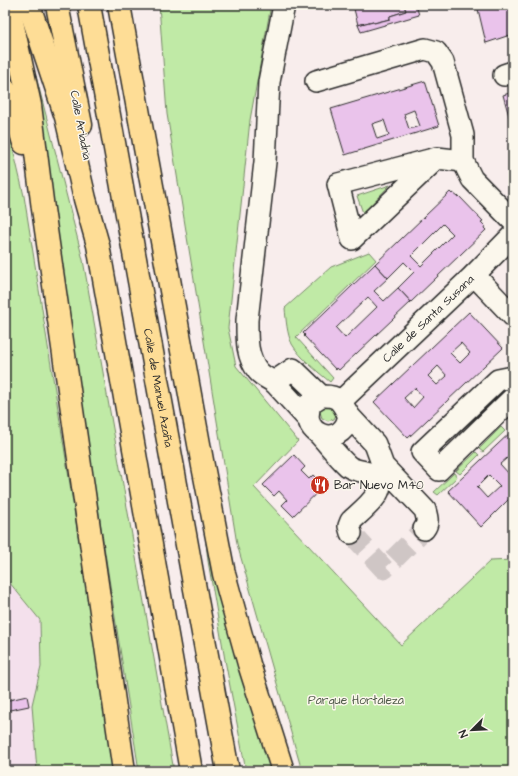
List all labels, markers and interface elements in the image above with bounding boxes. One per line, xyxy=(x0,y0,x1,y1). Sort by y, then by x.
street label: Calle Ariadna xyxy=(65,89,96,161)
street label: Calle de Santa Susana xyxy=(379,271,478,367)
street label: Calle de Manuel Azaña xyxy=(139,327,177,449)
restaurant icon: Bar Nuevo M40 xyxy=(309,474,331,496)
place label: Bar Nuevo M40 xyxy=(334,477,424,494)
park label: Parque Hortaleza xyxy=(308,692,404,709)
north arrow xyxy=(452,710,492,750)
text: N xyxy=(455,728,472,740)

